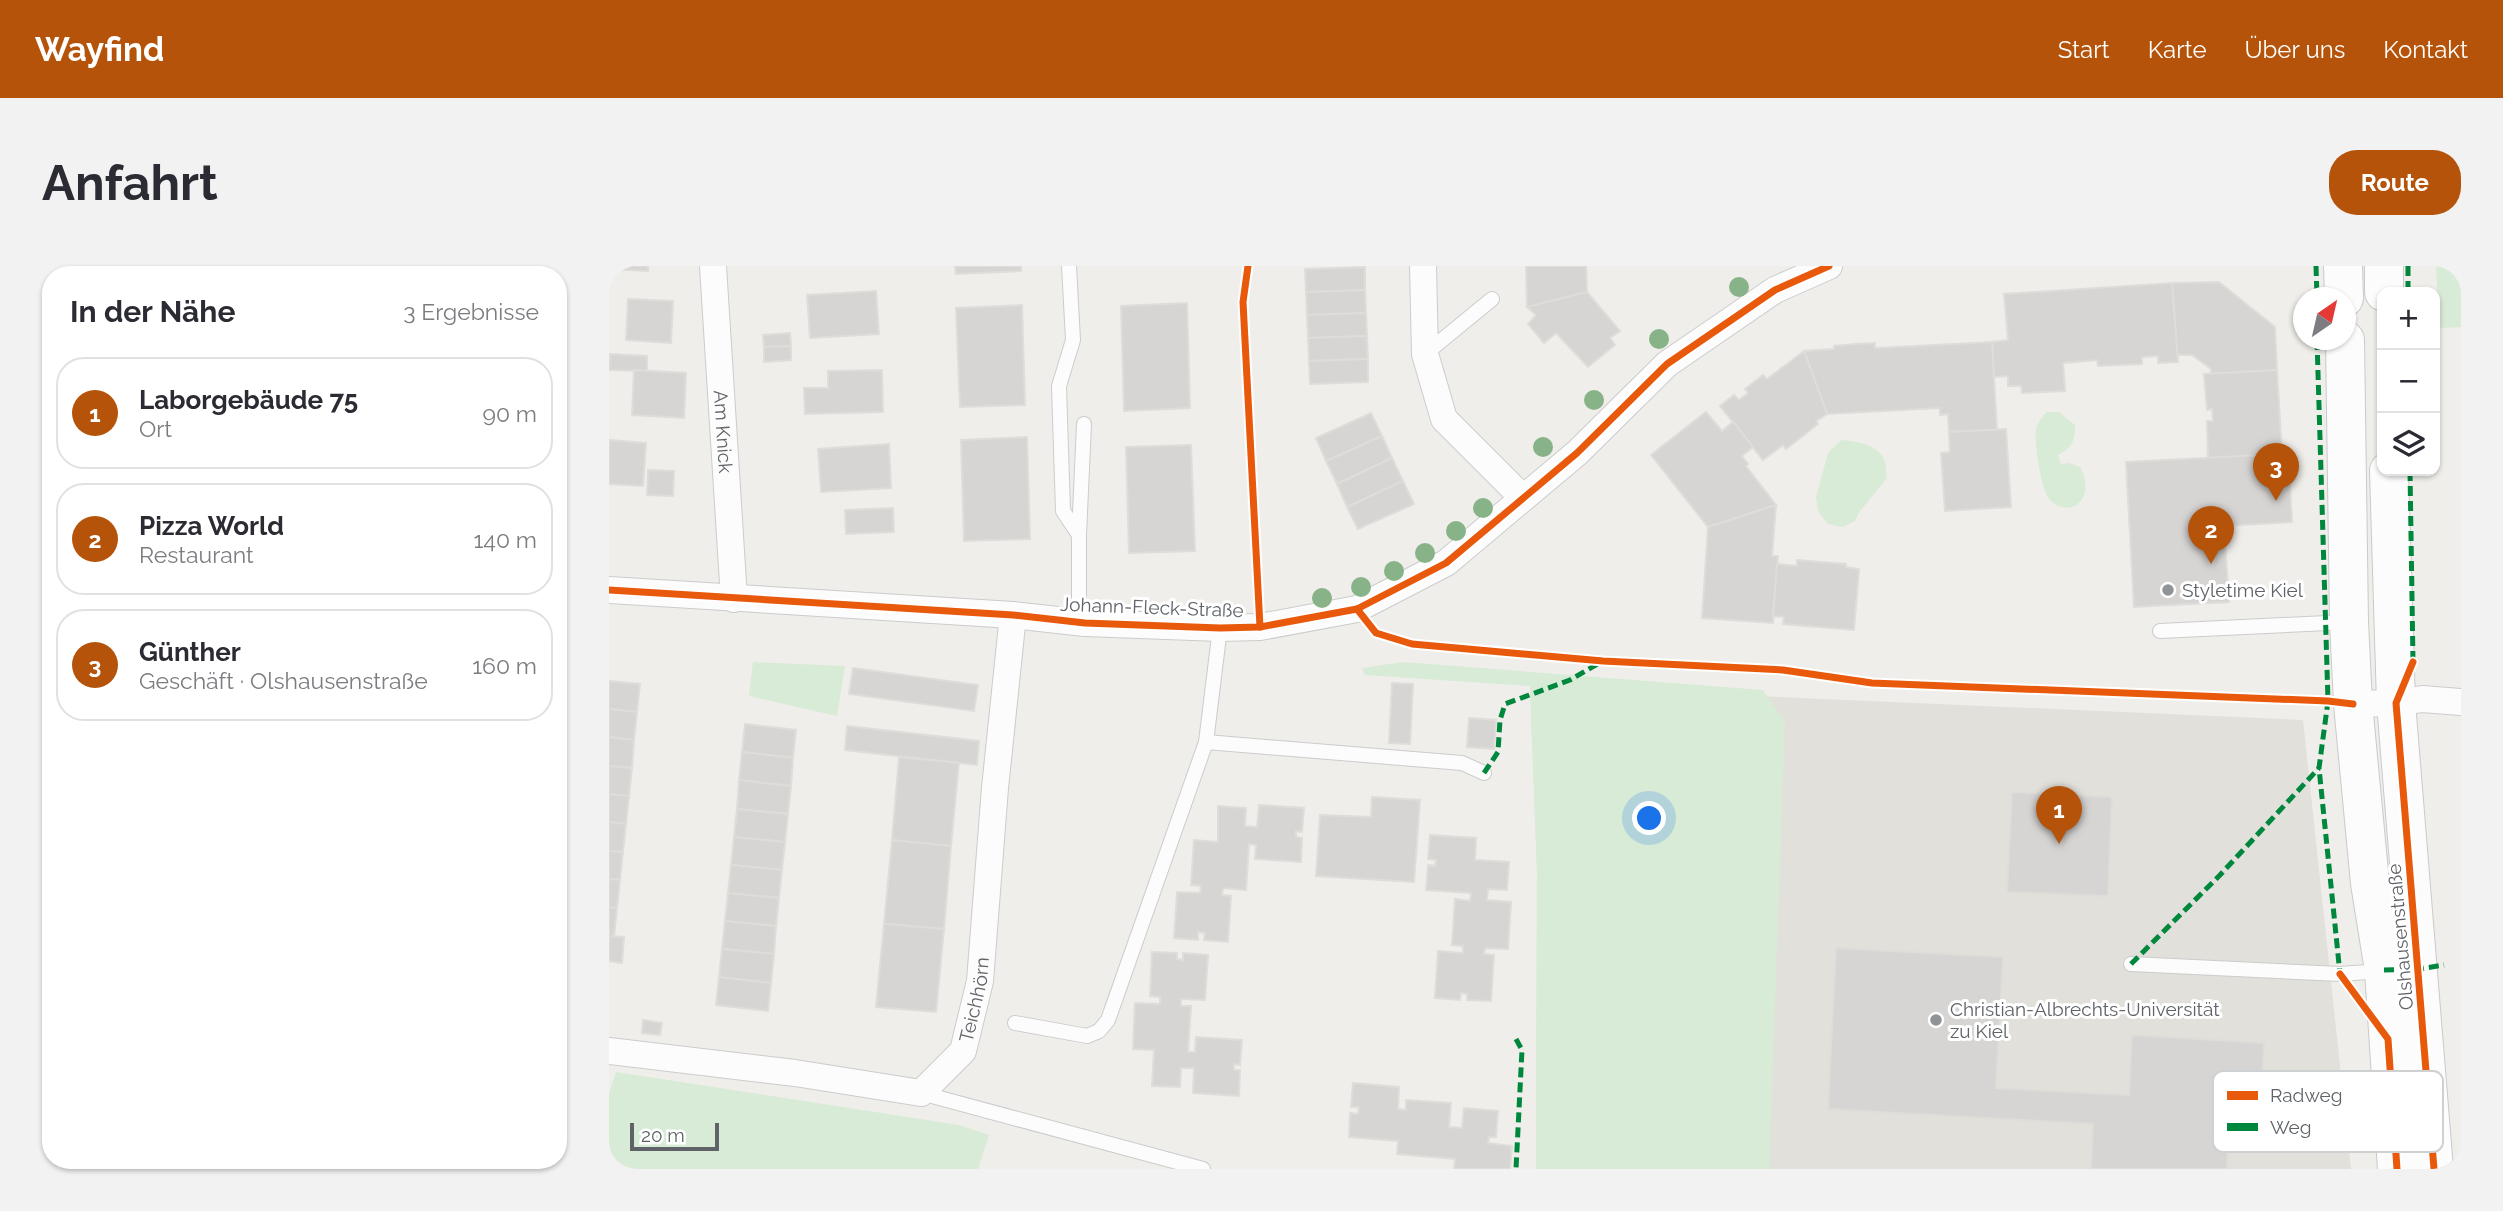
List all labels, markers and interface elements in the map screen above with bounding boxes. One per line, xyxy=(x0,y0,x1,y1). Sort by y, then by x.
text: Wayfind xyxy=(35,30,164,69)
text: Start xyxy=(2058,35,2110,64)
text: Karte xyxy=(2148,35,2207,64)
text: Über uns xyxy=(2245,35,2345,64)
text: Kontakt xyxy=(2383,35,2468,64)
button: Route xyxy=(2329,150,2461,215)
text: Anfahrt xyxy=(42,154,218,211)
north arrow xyxy=(2293,287,2356,350)
map controls xyxy=(2377,287,2440,476)
button: + xyxy=(2377,287,2440,350)
text: In der Nähe xyxy=(70,294,235,329)
text: 3 Ergebnisse xyxy=(403,298,539,325)
button: − xyxy=(2377,350,2440,413)
text: Laborgebäude 75 xyxy=(139,385,358,415)
street label: Am Knick xyxy=(710,389,737,474)
text: 1 xyxy=(89,400,101,427)
text: 90 m xyxy=(482,400,537,427)
button: layers xyxy=(2377,413,2440,476)
text: Ort xyxy=(139,415,172,442)
pin: 3 xyxy=(2253,443,2299,501)
pin: 2 xyxy=(2188,506,2234,564)
text: Pizza World xyxy=(139,511,284,541)
text: 2 xyxy=(89,526,101,553)
text: 140 m xyxy=(474,526,537,553)
text: Restaurant xyxy=(139,541,254,568)
place label: Styletime Kiel xyxy=(2182,579,2304,601)
marker: Styletime Kiel xyxy=(2160,582,2176,598)
street label: Johann-Fleck-Straße xyxy=(1060,593,1244,621)
text: Günther xyxy=(139,637,241,667)
text: 3 xyxy=(89,652,101,679)
text: 160 m xyxy=(472,652,537,679)
text: Geschäft · Olshausenstraße xyxy=(139,667,428,694)
pin: 1 xyxy=(2036,786,2082,844)
your location xyxy=(1632,801,1666,835)
street label: Olshausenstraße xyxy=(2383,863,2417,1011)
street label: Teichhörn xyxy=(955,956,993,1044)
place label: Christian-Albrechts-Universität zu Kiel xyxy=(1950,998,2220,1042)
marker: Christian-Albrechts-Universität zu Kiel xyxy=(1928,1012,1944,1028)
legend xyxy=(2213,1071,2443,1152)
text: Radweg xyxy=(2270,1084,2342,1106)
text: Weg xyxy=(2270,1116,2312,1138)
scale bar xyxy=(630,1120,719,1152)
text: 20 m xyxy=(641,1124,685,1146)

